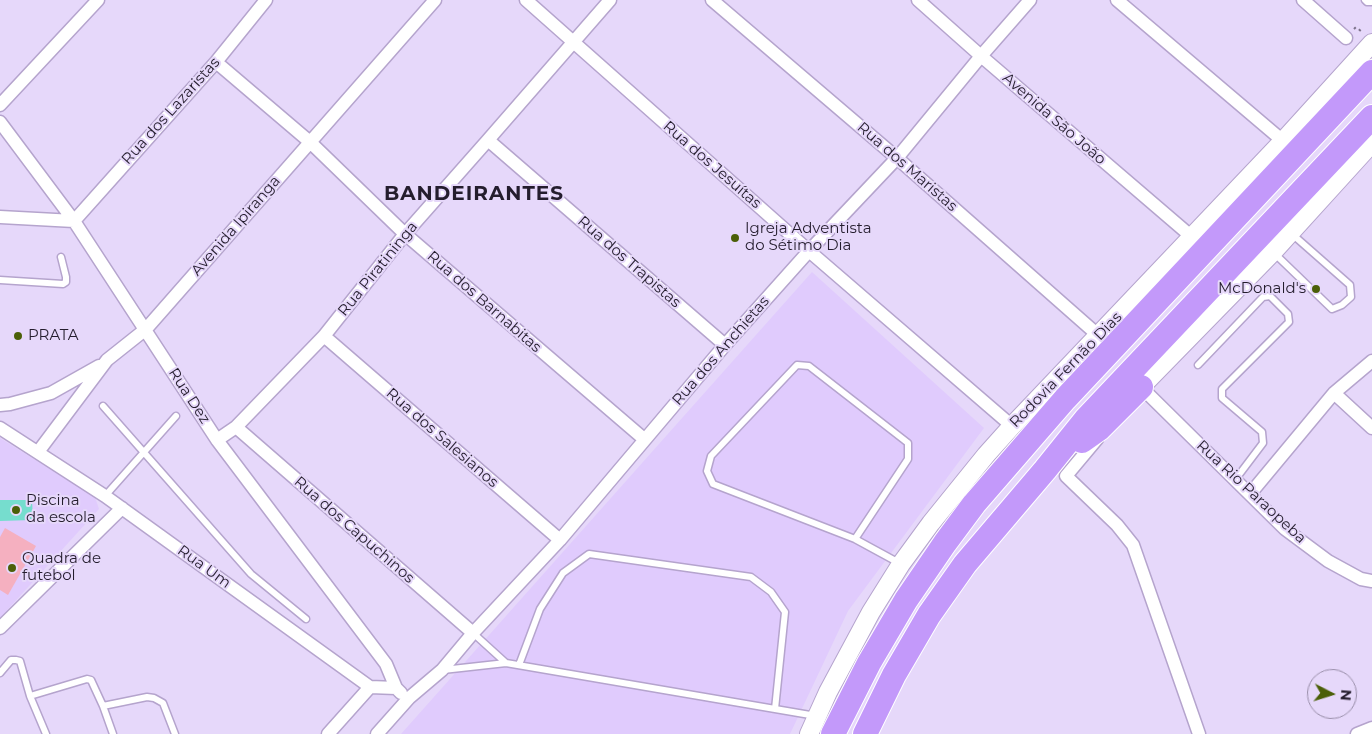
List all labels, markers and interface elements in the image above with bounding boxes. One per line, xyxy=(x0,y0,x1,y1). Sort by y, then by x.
street label: Rua dos Lazaristas xyxy=(118,54,224,168)
street label: Avenida São João xyxy=(999,69,1109,169)
street label: Rua dos Jesuítas xyxy=(659,117,765,213)
street label: Rua dos Maristas xyxy=(853,119,961,215)
street label: Avenida Ipiranga xyxy=(188,172,284,280)
district label: BANDEIRANTES xyxy=(383,182,565,206)
street label: Rua dos Trapistas xyxy=(574,212,684,312)
street label: Rua Piratininga xyxy=(334,218,422,320)
place label: Igreja Adventista do Sétimo Dia xyxy=(745,220,872,255)
marker: Igreja Adventista do Sétimo Dia xyxy=(729,232,741,244)
street label: Rua dos Barnabitas xyxy=(423,247,545,357)
place label: McDonald's xyxy=(1218,280,1306,298)
marker: McDonald's xyxy=(1310,283,1322,295)
street label: Rua dos Anchietas xyxy=(669,293,773,409)
street label: Rodovia Fernão Dias xyxy=(1006,308,1126,432)
place label: PRATA xyxy=(28,327,79,345)
marker: PRATA xyxy=(12,330,24,342)
street label: Rua Dez xyxy=(164,365,214,427)
street label: Rua dos Salesianos xyxy=(382,384,502,492)
street label: Rua Rio Paraopeba xyxy=(1193,437,1309,547)
street label: Rua dos Capuchinos xyxy=(290,473,418,587)
place label: Piscina da escola xyxy=(26,492,96,527)
marker: Piscina da escola xyxy=(10,504,22,516)
street label: Rua Um xyxy=(174,542,234,592)
place label: Quadra de futebol xyxy=(22,550,101,585)
marker: Quadra de futebol xyxy=(6,562,18,574)
north arrow xyxy=(1307,669,1357,719)
text: N xyxy=(1336,689,1355,702)

